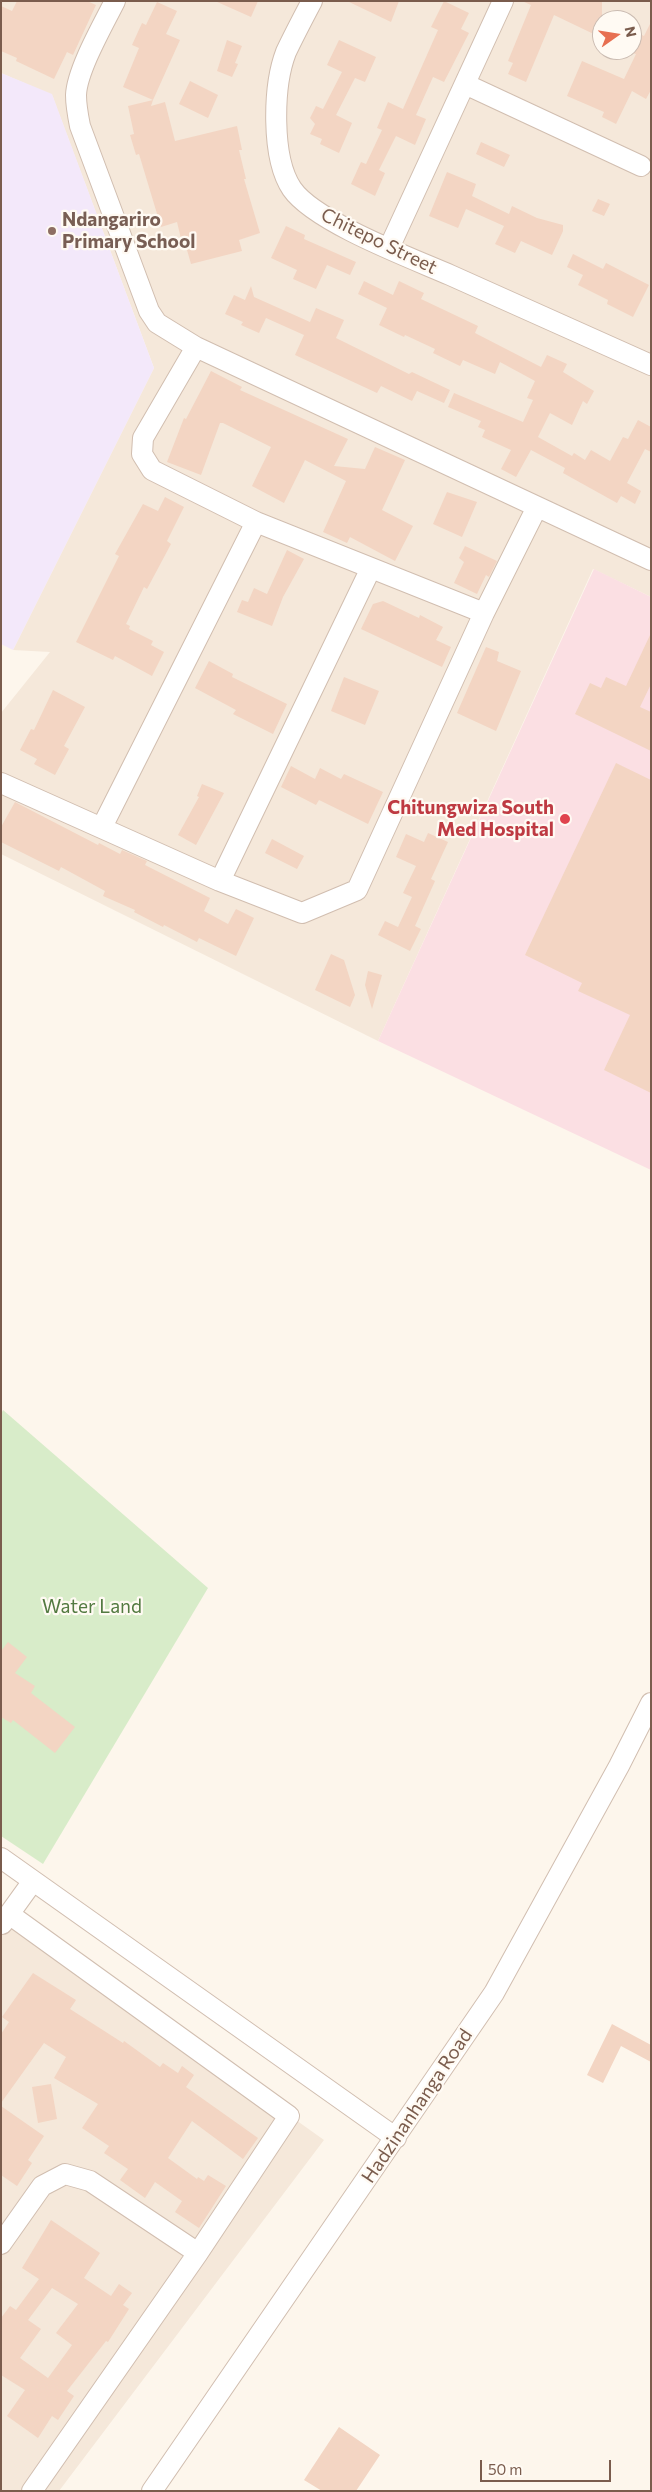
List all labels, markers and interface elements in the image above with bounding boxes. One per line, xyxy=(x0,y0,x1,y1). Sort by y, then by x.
north arrow xyxy=(592,10,642,60)
text: N xyxy=(622,25,641,39)
street label: Chitepo Street xyxy=(317,203,441,279)
place label: Ndangariro Primary School xyxy=(62,209,195,253)
marker: Ndangariro Primary School xyxy=(46,225,58,237)
place label: Chitungwiza South Med Hospital xyxy=(387,797,554,841)
marker: Chitungwiza South Med Hospital xyxy=(558,812,572,826)
park label: Water Land xyxy=(42,1596,142,1618)
street label: Hadzinanhanga Road xyxy=(357,2025,477,2187)
scale bar xyxy=(482,2450,613,2482)
text: 50 m xyxy=(488,2460,522,2478)

